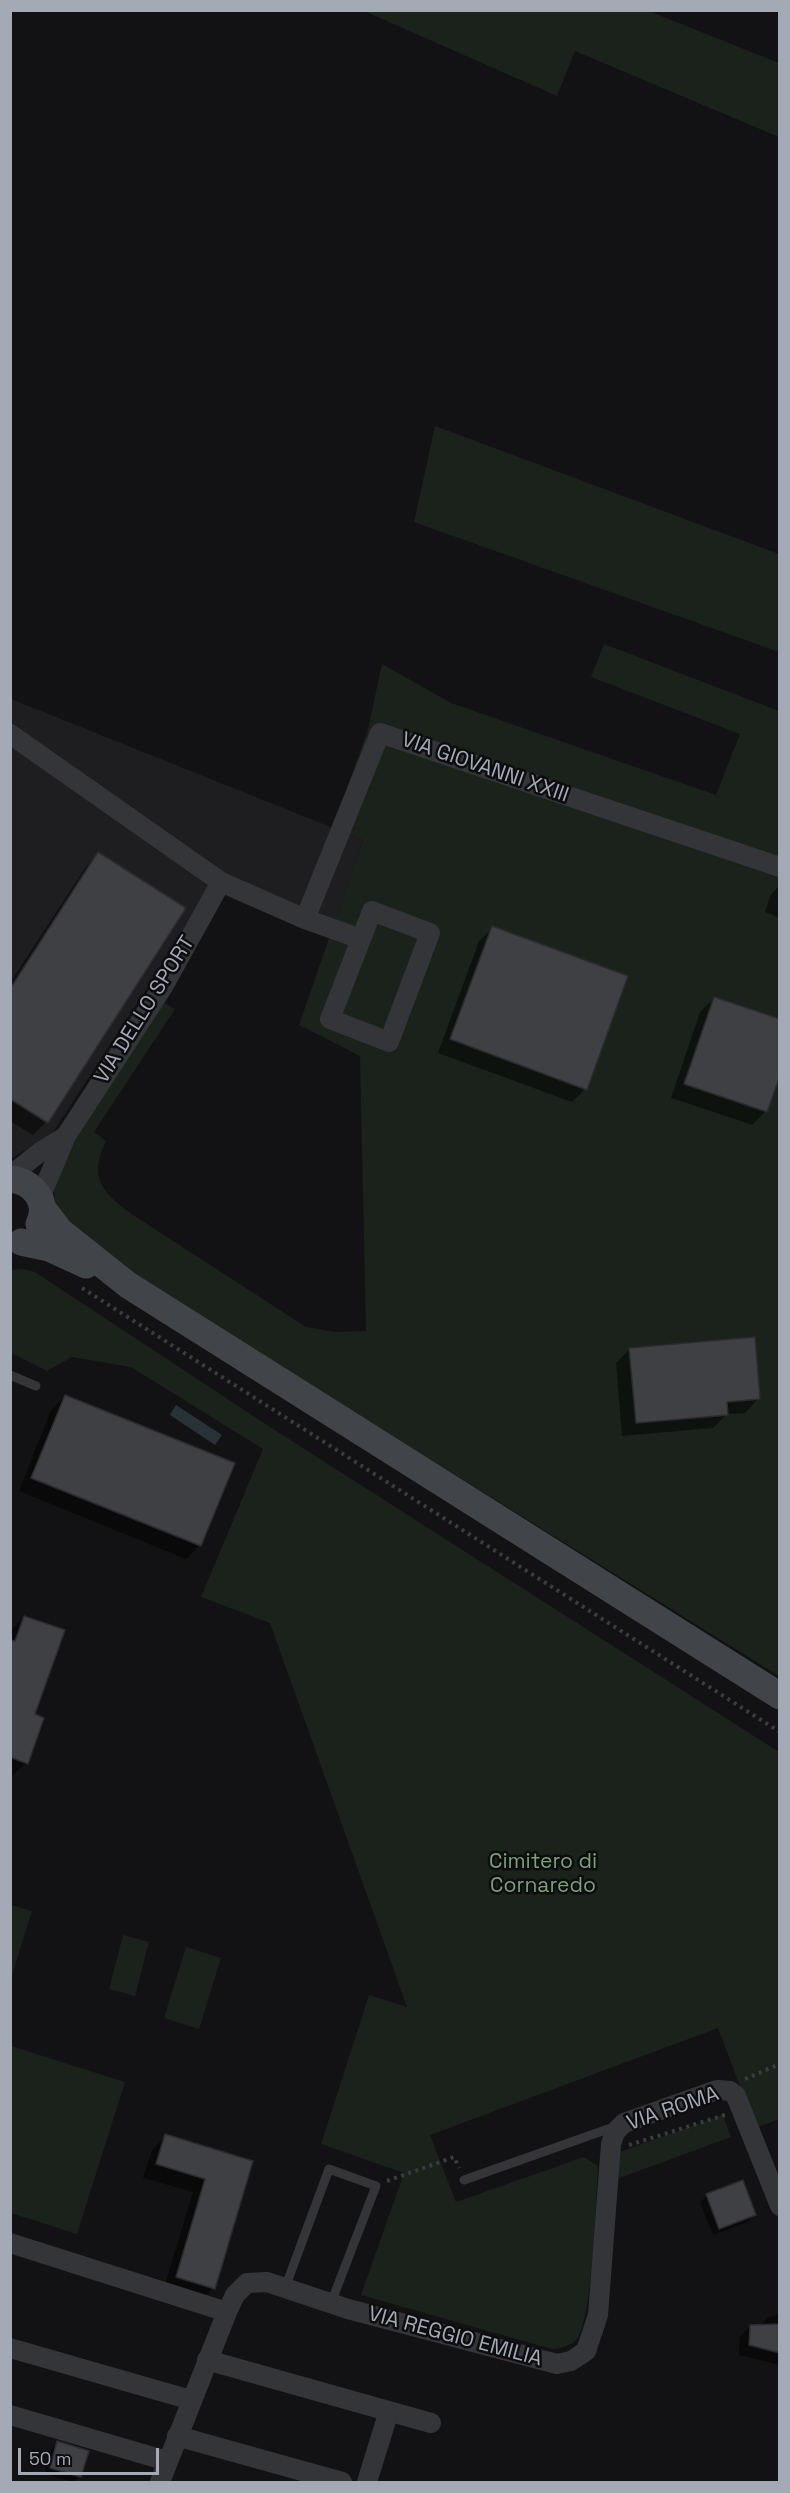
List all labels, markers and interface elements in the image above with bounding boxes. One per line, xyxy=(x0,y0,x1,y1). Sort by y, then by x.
street label: VIA GIOVANNI XXIII xyxy=(398,728,572,808)
street label: VIA DELLO SPORT xyxy=(89,932,201,1088)
park label: Cimitero di Cornaredo xyxy=(489,1849,597,1899)
street label: VIA ROMA xyxy=(624,2082,722,2136)
street label: VIA REGGIO EMILIA xyxy=(365,2302,545,2372)
scale bar xyxy=(21,2436,162,2474)
text: 50 m xyxy=(29,2447,71,2470)

